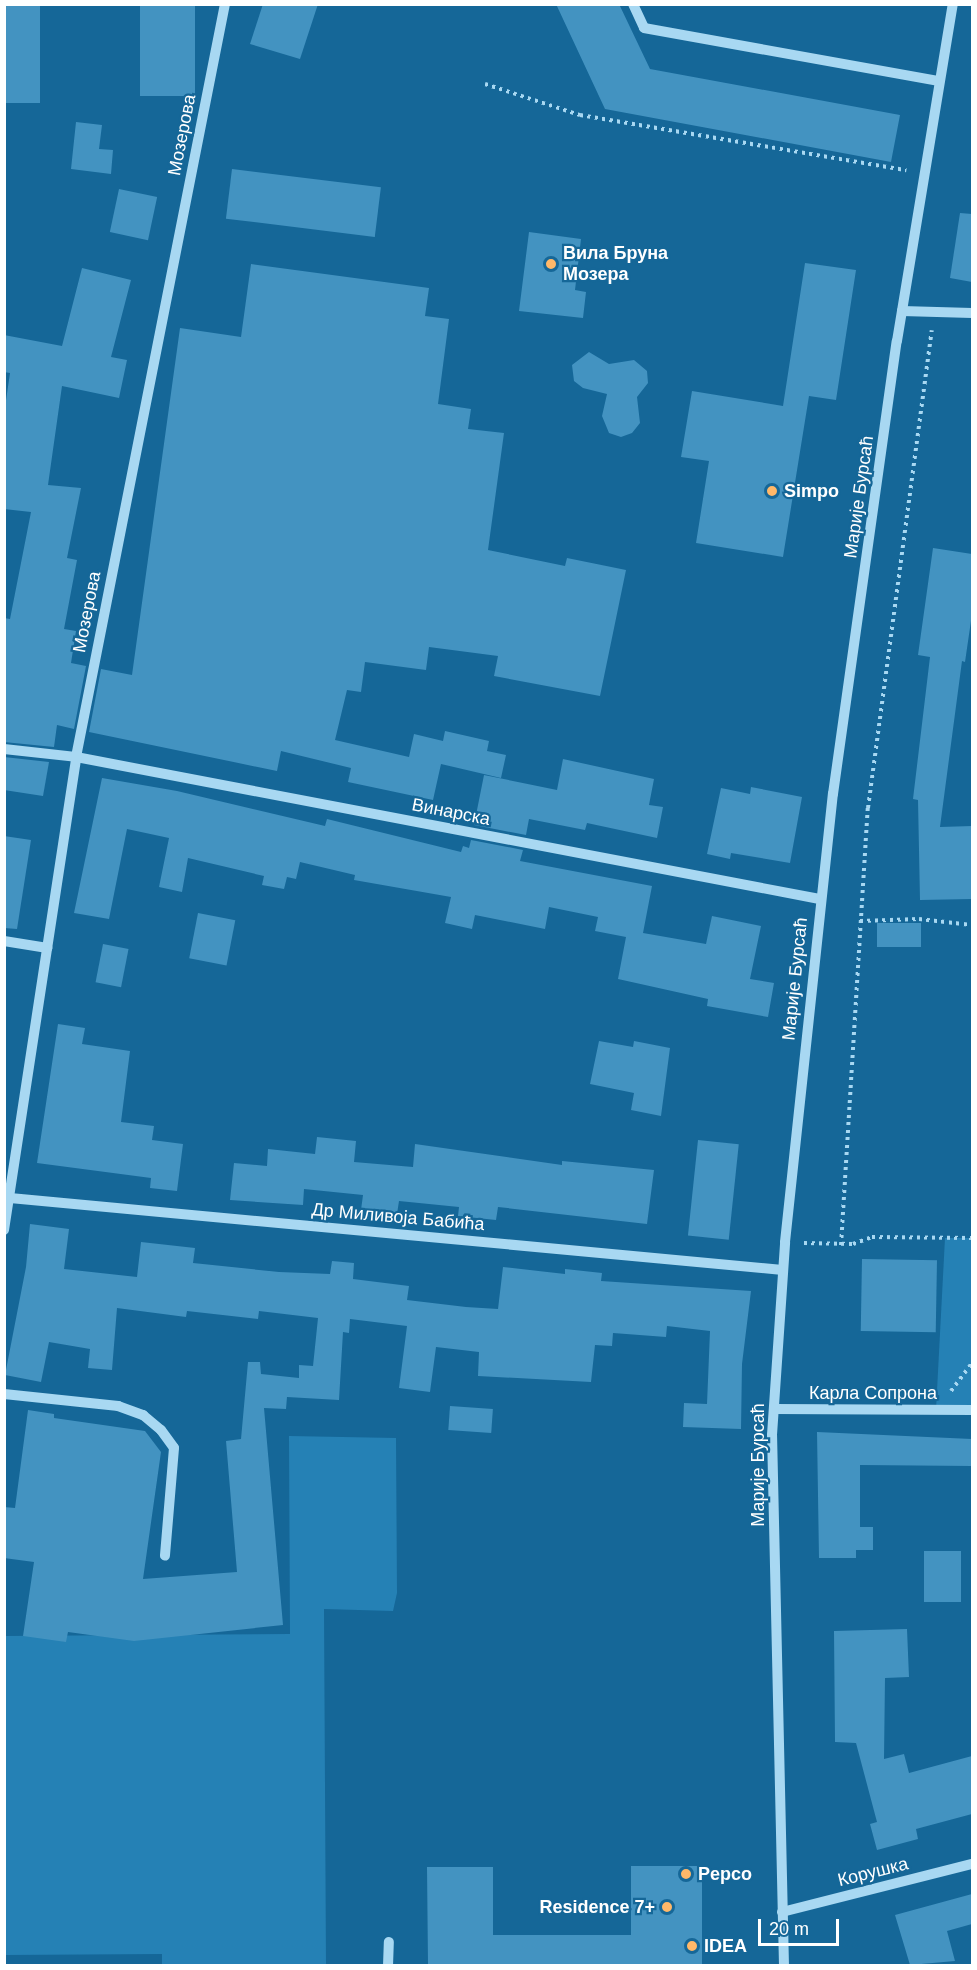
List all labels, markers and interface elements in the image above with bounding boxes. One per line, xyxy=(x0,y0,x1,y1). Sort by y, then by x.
street label: Мозерова xyxy=(164,92,200,178)
place label: Вила Бруна Мозера xyxy=(563,243,668,286)
marker: Вила Бруна Мозера xyxy=(544,257,558,271)
street label: Марије Бурсаћ xyxy=(840,434,878,560)
place label: Simpo xyxy=(784,480,839,502)
marker: Simpo xyxy=(765,484,779,498)
street label: Мозерова xyxy=(69,569,105,655)
street label: Винарска xyxy=(410,794,492,830)
street label: Марије Бурсаћ xyxy=(778,916,812,1042)
street label: Др Миливоја Бабића xyxy=(311,1199,485,1235)
street label: Карла Сопрона xyxy=(809,1382,937,1404)
street label: Марије Бурсаћ xyxy=(747,1403,769,1527)
street label: Корушка xyxy=(835,1853,911,1891)
place label: Pepco xyxy=(698,1863,752,1885)
marker: Pepco xyxy=(679,1867,693,1881)
place label: Residence 7+ xyxy=(539,1896,655,1918)
marker: Residence 7+ xyxy=(660,1900,674,1914)
scale bar xyxy=(761,1907,842,1945)
text: 20 m xyxy=(769,1919,809,1939)
place label: IDEA xyxy=(704,1935,747,1957)
marker: IDEA xyxy=(685,1939,699,1953)

